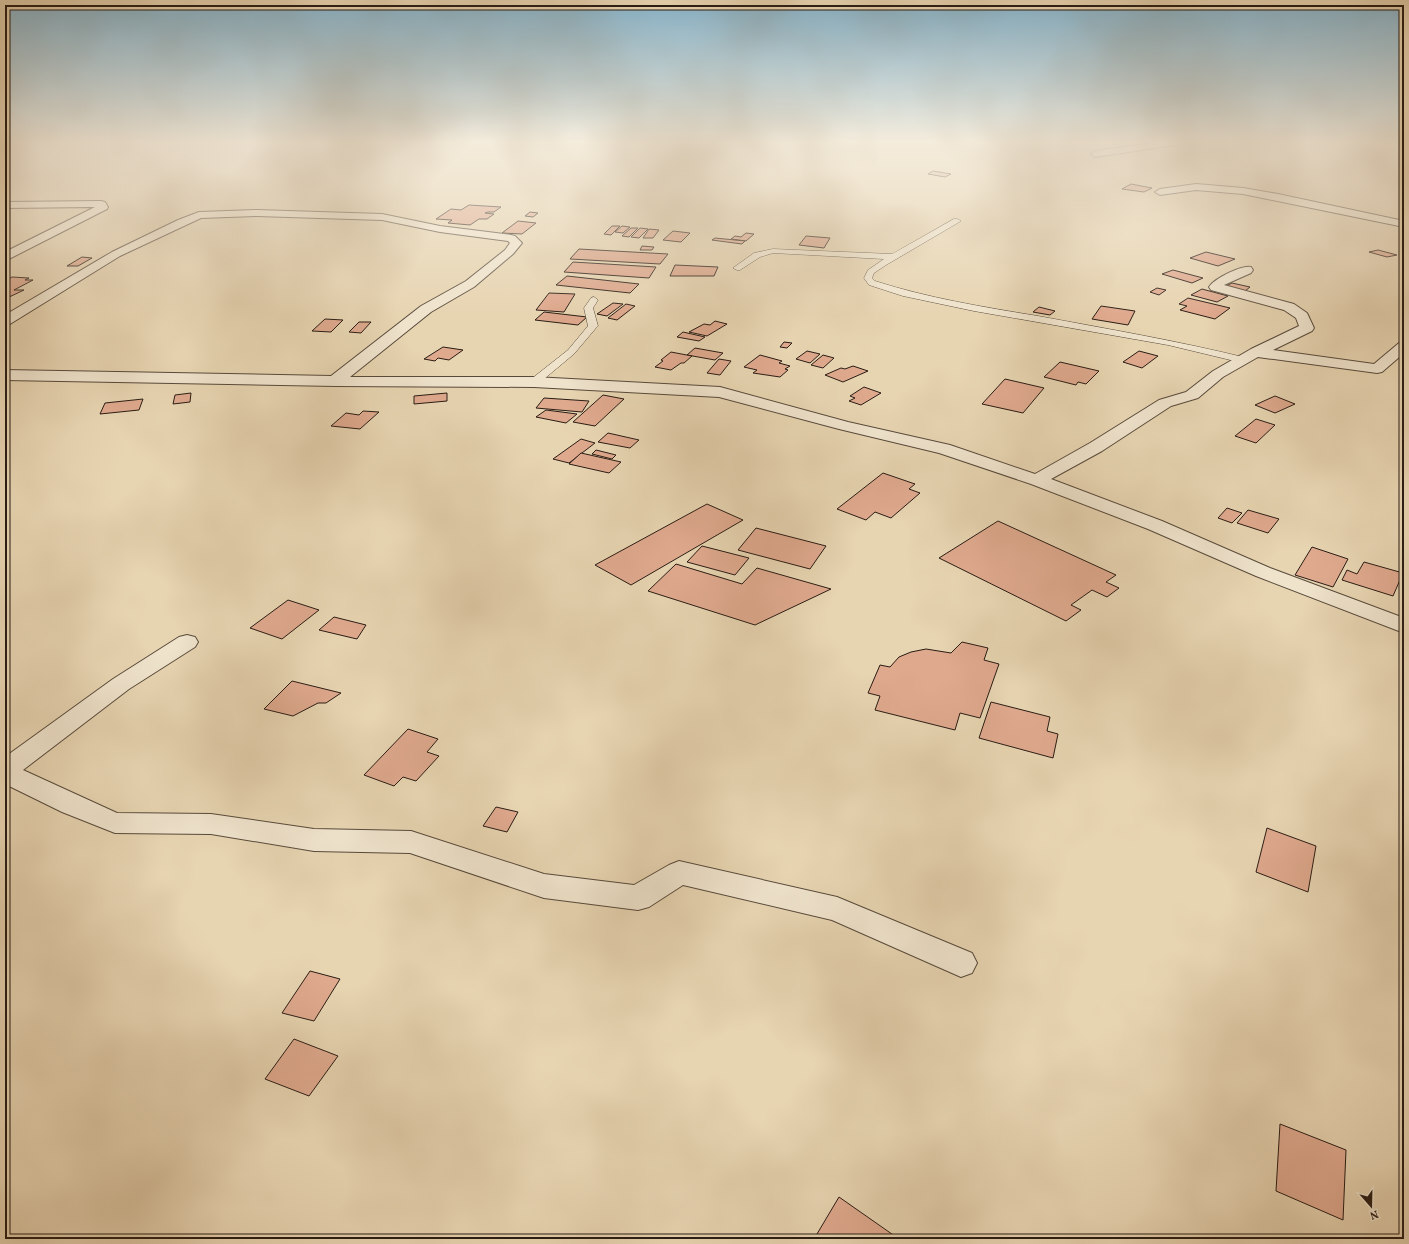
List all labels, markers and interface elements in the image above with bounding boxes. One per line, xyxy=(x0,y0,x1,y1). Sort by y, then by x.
north arrow xyxy=(1351,1186,1391,1226)
text: N xyxy=(1368,1206,1380,1222)

